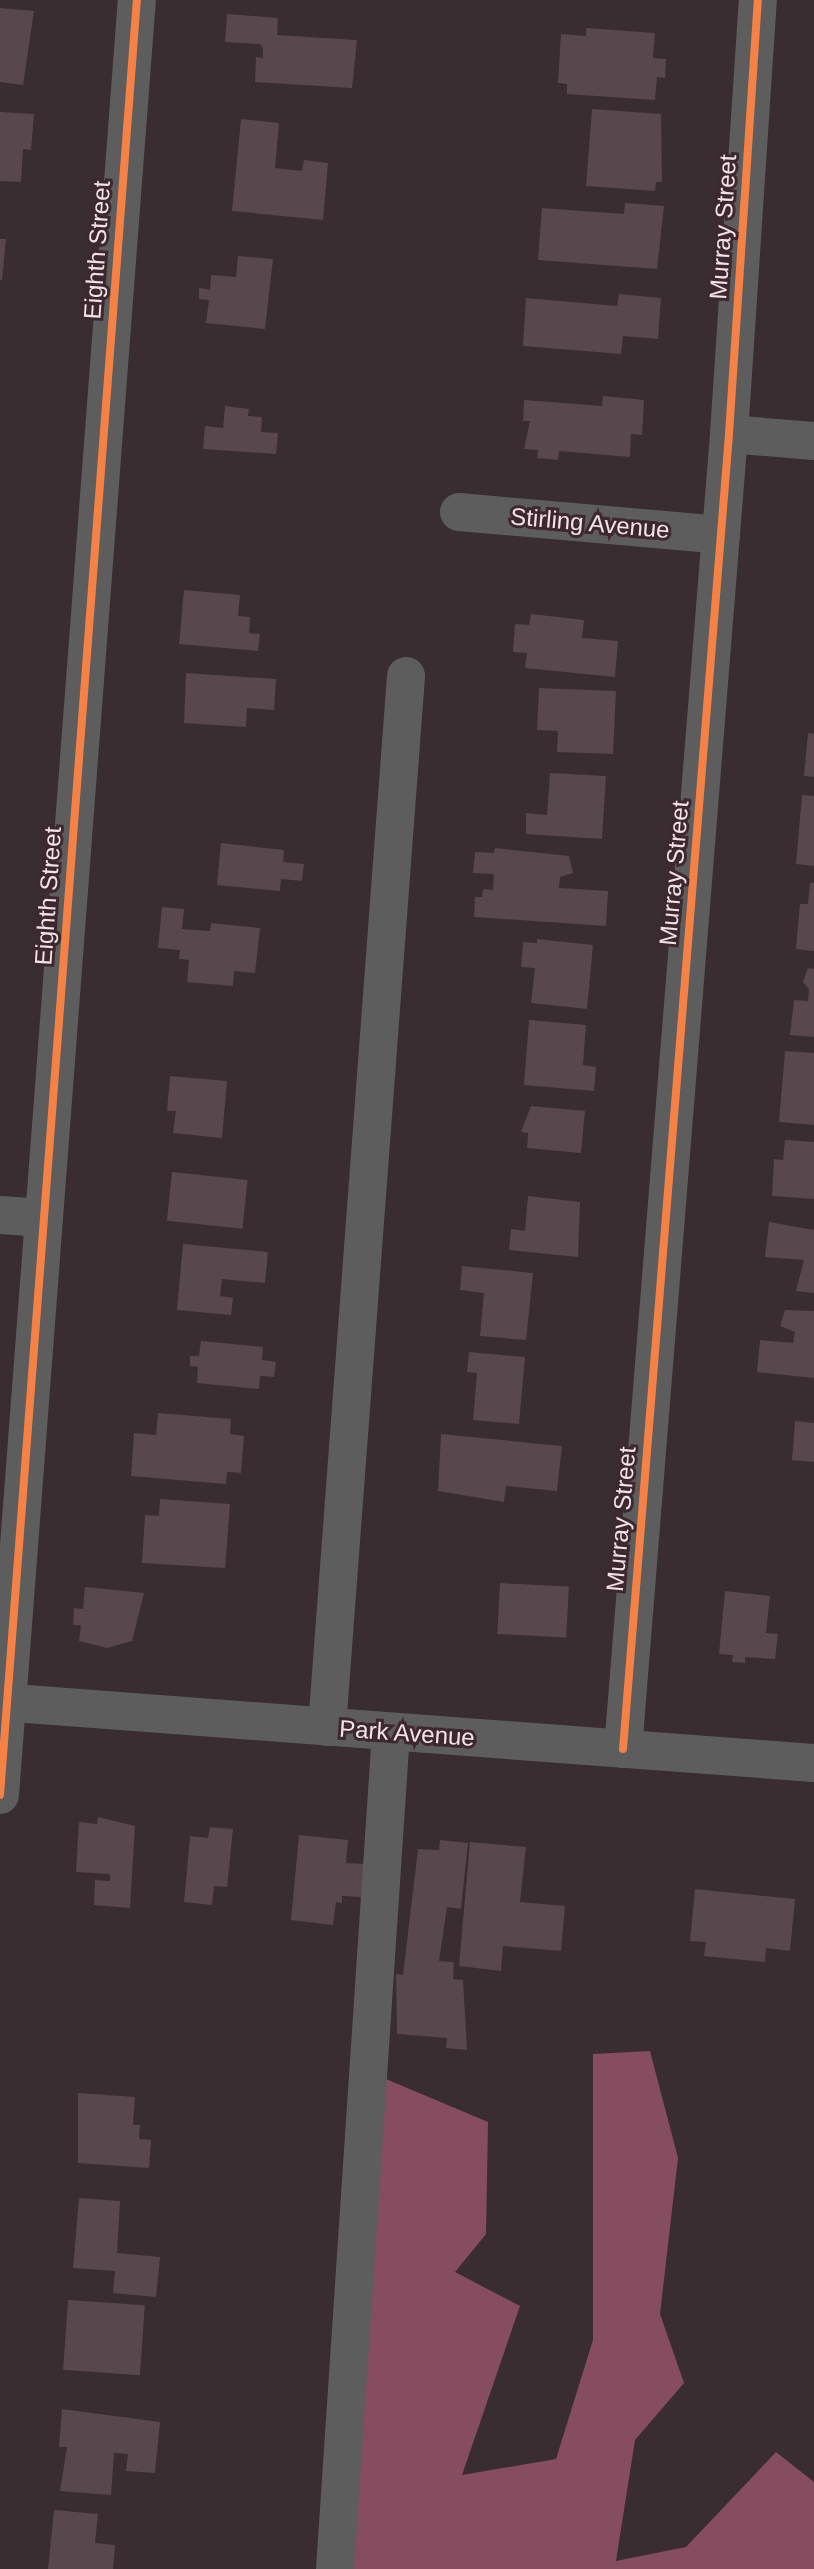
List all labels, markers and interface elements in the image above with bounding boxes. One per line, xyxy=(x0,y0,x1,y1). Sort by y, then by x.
street label: Murray Street xyxy=(704,153,742,301)
street label: Eighth Street xyxy=(78,180,116,320)
street label: Stirling Avenue xyxy=(509,502,671,544)
street label: Murray Street xyxy=(653,799,695,947)
street label: Eighth Street xyxy=(29,826,67,966)
street label: Murray Street xyxy=(600,1445,642,1593)
street label: Park Avenue xyxy=(338,1714,476,1752)

